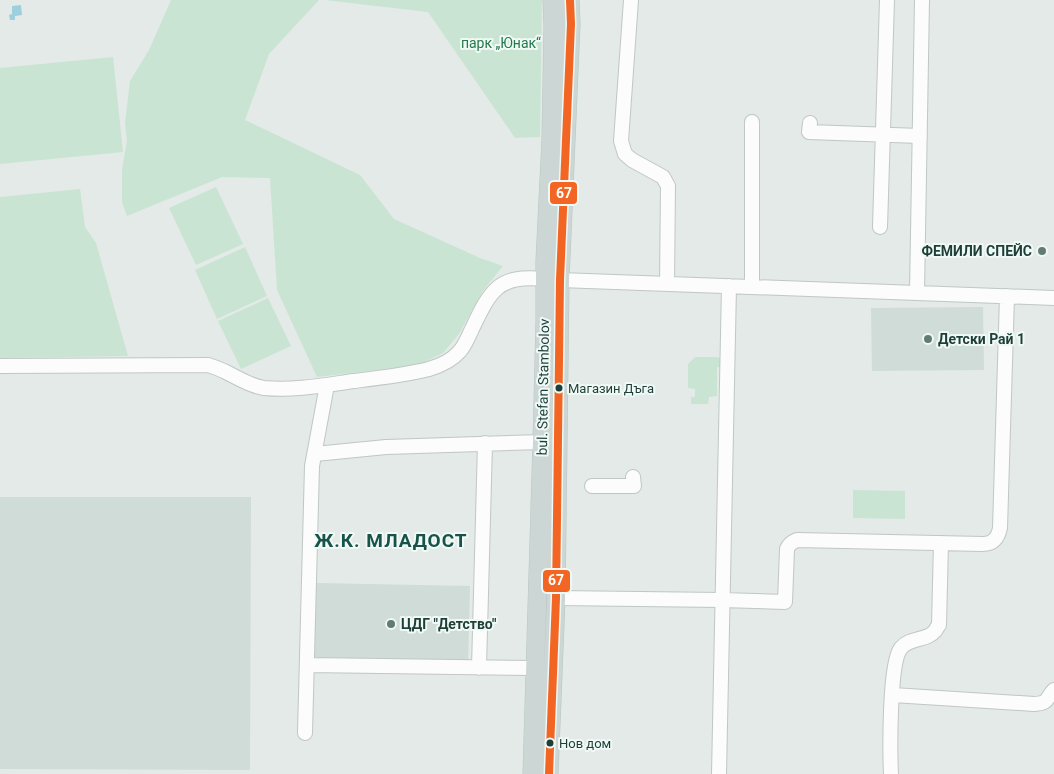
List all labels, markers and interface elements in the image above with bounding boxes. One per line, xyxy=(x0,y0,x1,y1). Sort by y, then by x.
park label: парк „Юнак“ xyxy=(461,35,541,51)
line badge: 67 xyxy=(549,181,578,205)
text: 67 xyxy=(556,185,572,201)
place label: ФЕМИЛИ СПЕЙС xyxy=(921,243,1032,259)
marker: ФЕМИЛИ СПЕЙС xyxy=(1036,245,1048,257)
street label: bul. Stefan Stambolov xyxy=(534,318,552,456)
place label: Детски Рай 1 xyxy=(938,331,1025,347)
marker: Детски Рай 1 xyxy=(922,333,934,345)
place label: Магазин Дъга xyxy=(568,381,654,396)
marker: Магазин Дъга xyxy=(554,383,564,393)
district label: Ж.К. МЛАДОСТ xyxy=(314,529,468,552)
line badge: 67 xyxy=(542,569,571,593)
text: 67 xyxy=(548,572,564,588)
place label: ЦДГ "Детство" xyxy=(401,616,497,632)
marker: ЦДГ "Детство" xyxy=(385,618,397,630)
place label: Нов дом xyxy=(559,736,611,751)
marker: Нов дом xyxy=(545,738,555,748)

